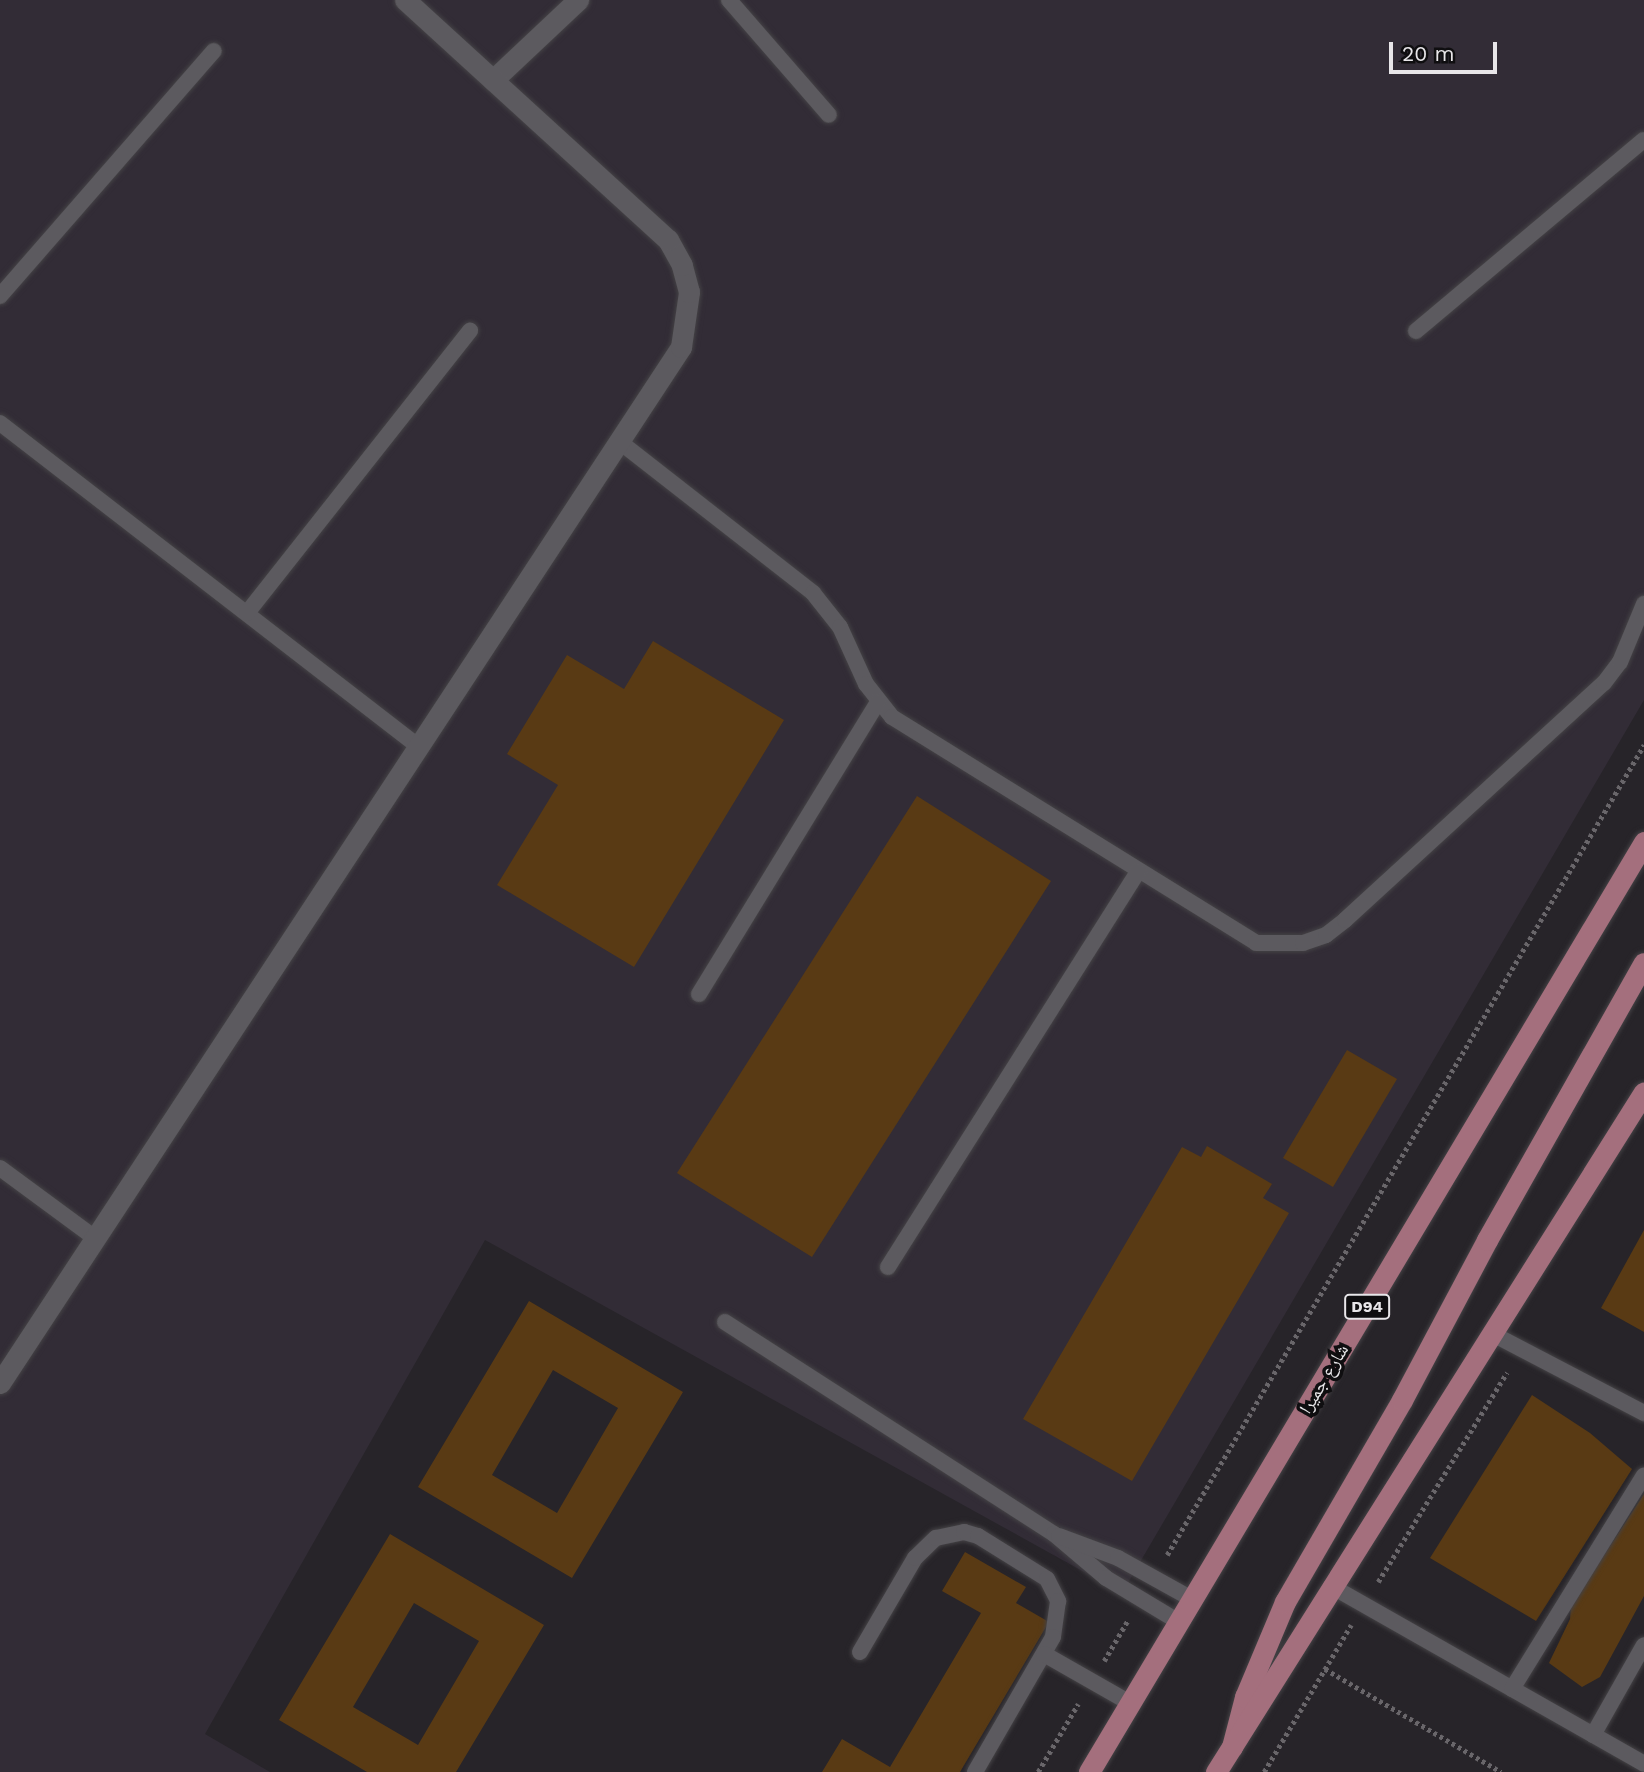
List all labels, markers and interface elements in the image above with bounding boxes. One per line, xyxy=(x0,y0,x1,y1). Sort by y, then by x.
scale bar xyxy=(1392,28,1500,72)
text: 20 m xyxy=(1402,41,1454,66)
road number: D94 xyxy=(1342,1294,1392,1320)
street label: شارع جميرا xyxy=(1295,1340,1353,1418)

